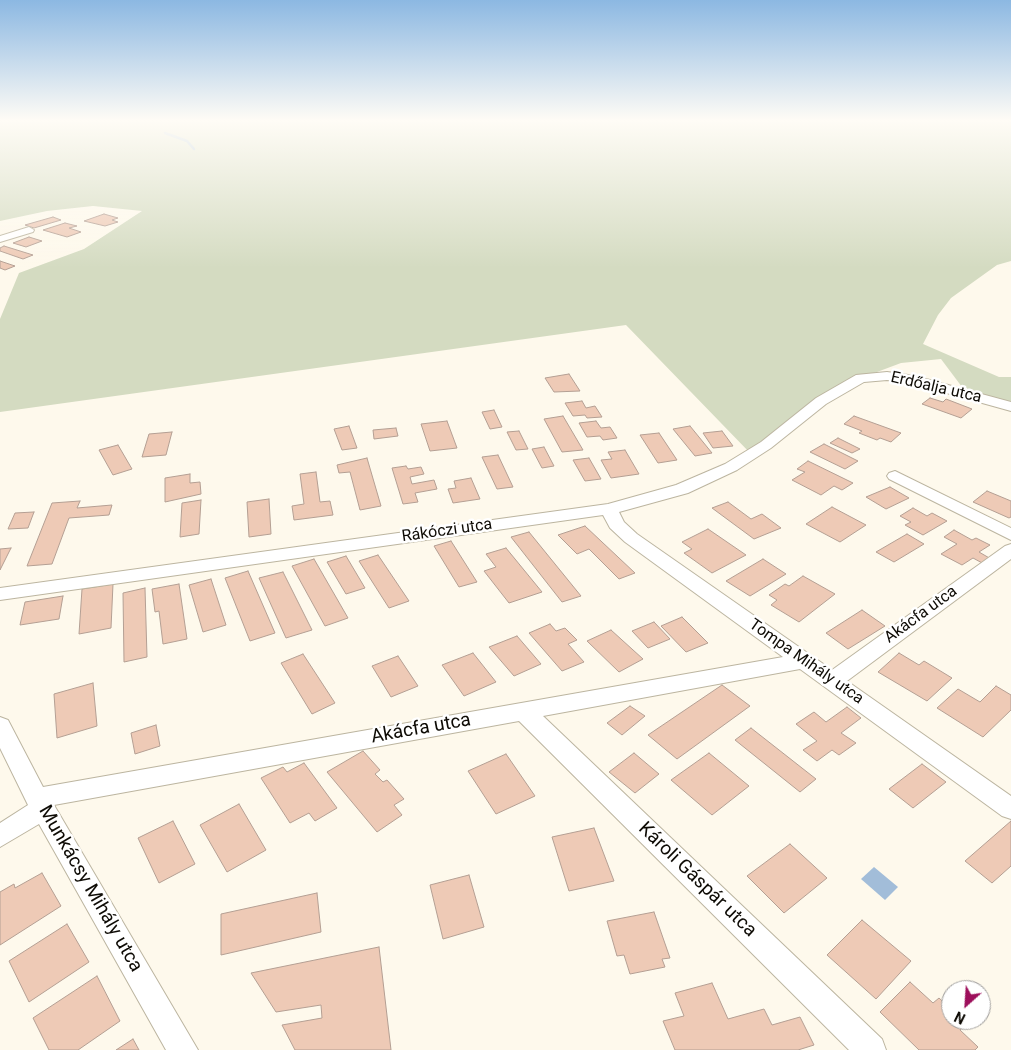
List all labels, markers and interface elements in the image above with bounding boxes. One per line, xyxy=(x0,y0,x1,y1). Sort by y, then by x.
street label: Erdőalja utca xyxy=(889,368,983,408)
street label: Rákóczi utca xyxy=(401,515,493,547)
street label: Akácfa utca xyxy=(881,582,961,648)
street label: Tompa Mihály utca xyxy=(745,615,867,709)
street label: Akácfa utca xyxy=(369,709,473,749)
street label: Munkácsy Mihály utca xyxy=(33,802,147,976)
street label: Károli Gáspár utca xyxy=(633,818,761,942)
north arrow xyxy=(941,980,991,1030)
text: N xyxy=(952,1008,968,1027)

